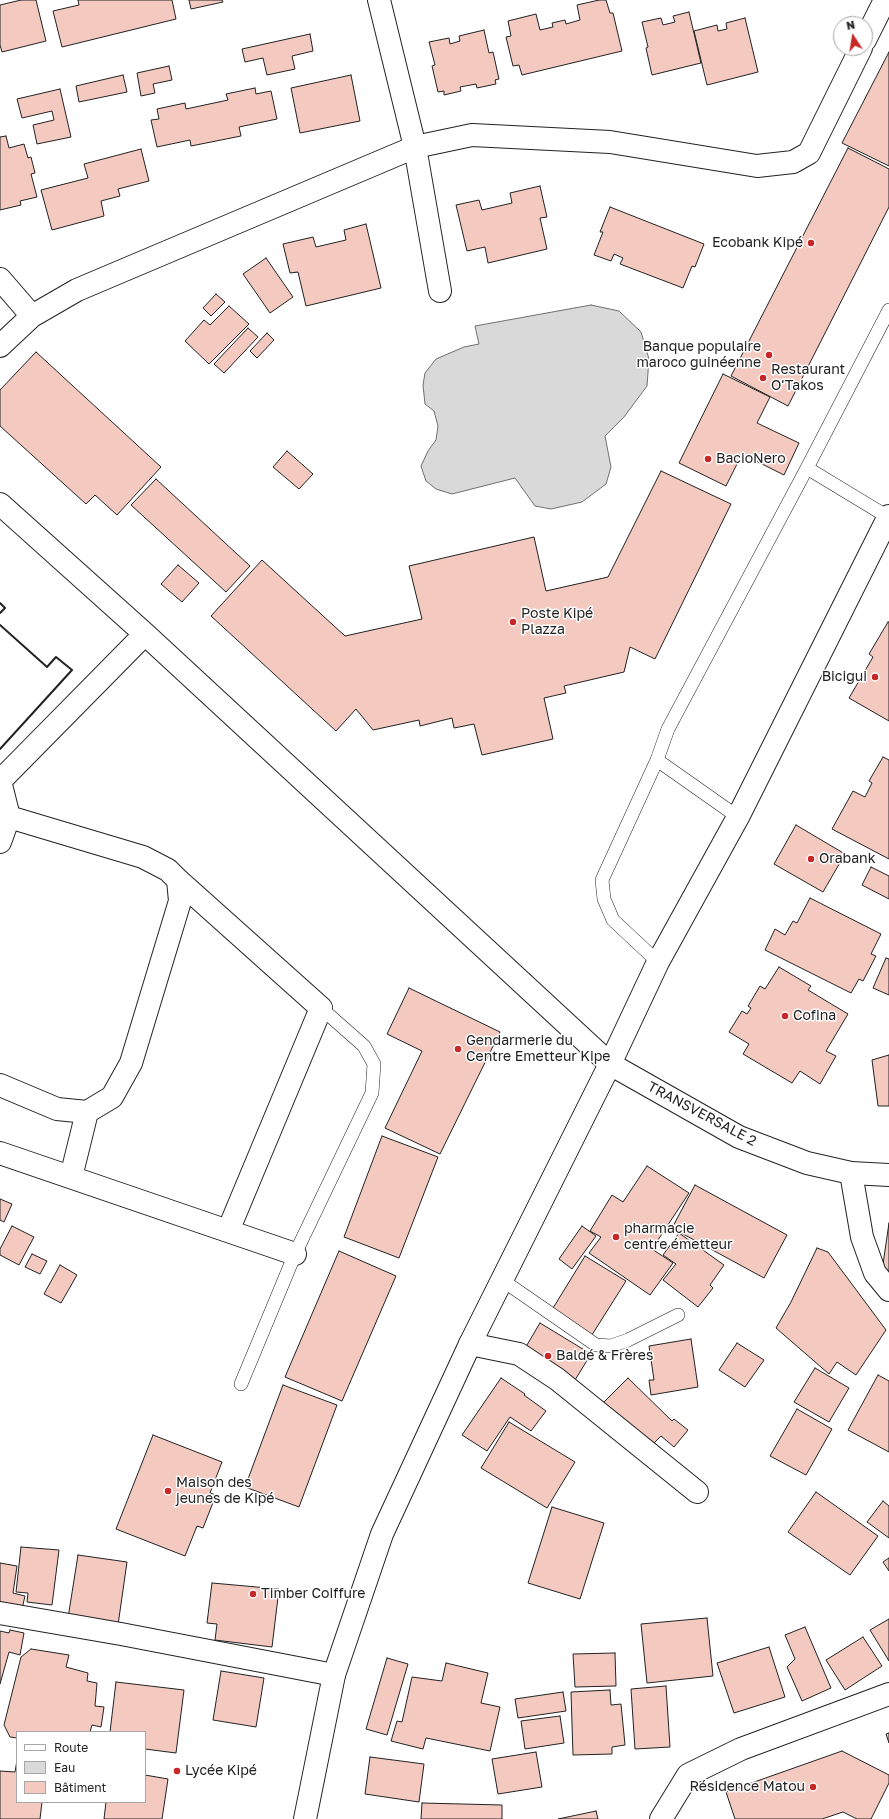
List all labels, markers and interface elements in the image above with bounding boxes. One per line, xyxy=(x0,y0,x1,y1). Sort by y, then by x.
north arrow xyxy=(833,16,873,56)
text: N xyxy=(845,18,856,32)
place label: Ecobank Kipé xyxy=(712,235,803,251)
marker: Ecobank Kipé xyxy=(806,238,816,248)
place label: Banque populaire maroco guinéenne xyxy=(636,339,761,372)
marker: Banque populaire maroco guinéenne xyxy=(764,350,774,360)
place label: Restaurant O'Takos xyxy=(771,362,845,394)
marker: Restaurant O'Takos xyxy=(758,373,768,383)
place label: BacioNero xyxy=(716,451,786,467)
marker: BacioNero xyxy=(703,454,713,464)
place label: Poste Kipé Plazza xyxy=(521,606,593,638)
marker: Poste Kipé Plazza xyxy=(508,617,518,627)
place label: Bicigui xyxy=(822,669,867,685)
marker: Bicigui xyxy=(870,672,880,682)
place label: Orabank xyxy=(819,851,876,867)
marker: Orabank xyxy=(806,854,816,864)
place label: Cofina xyxy=(793,1008,836,1024)
marker: Cofina xyxy=(780,1011,790,1021)
place label: Gendarmerie du Centre Emetteur Kipe xyxy=(466,1033,610,1066)
marker: Gendarmerie du Centre Emetteur Kipe xyxy=(453,1044,463,1054)
street label: TRANSVERSALE 2 xyxy=(645,1078,759,1150)
place label: pharmacie centre émetteur xyxy=(624,1221,732,1254)
marker: pharmacie centre émetteur xyxy=(611,1232,621,1242)
place label: Baldé & Frères xyxy=(556,1348,653,1364)
marker: Baldé & Frères xyxy=(543,1351,553,1361)
place label: Maison des jeunes de Kipé xyxy=(176,1475,274,1508)
marker: Maison des jeunes de Kipé xyxy=(163,1486,173,1496)
place label: Timber Coiffure xyxy=(261,1586,365,1602)
marker: Timber Coiffure xyxy=(248,1589,258,1599)
legend xyxy=(16,1731,146,1803)
text: Route xyxy=(54,1740,88,1755)
text: Eau xyxy=(54,1760,75,1775)
place label: Lycée Kipé xyxy=(185,1763,257,1779)
marker: Lycée Kipé xyxy=(172,1766,182,1776)
place label: Résidence Matou xyxy=(689,1779,805,1795)
text: Bâtiment xyxy=(54,1780,106,1795)
marker: Résidence Matou xyxy=(808,1782,818,1792)

